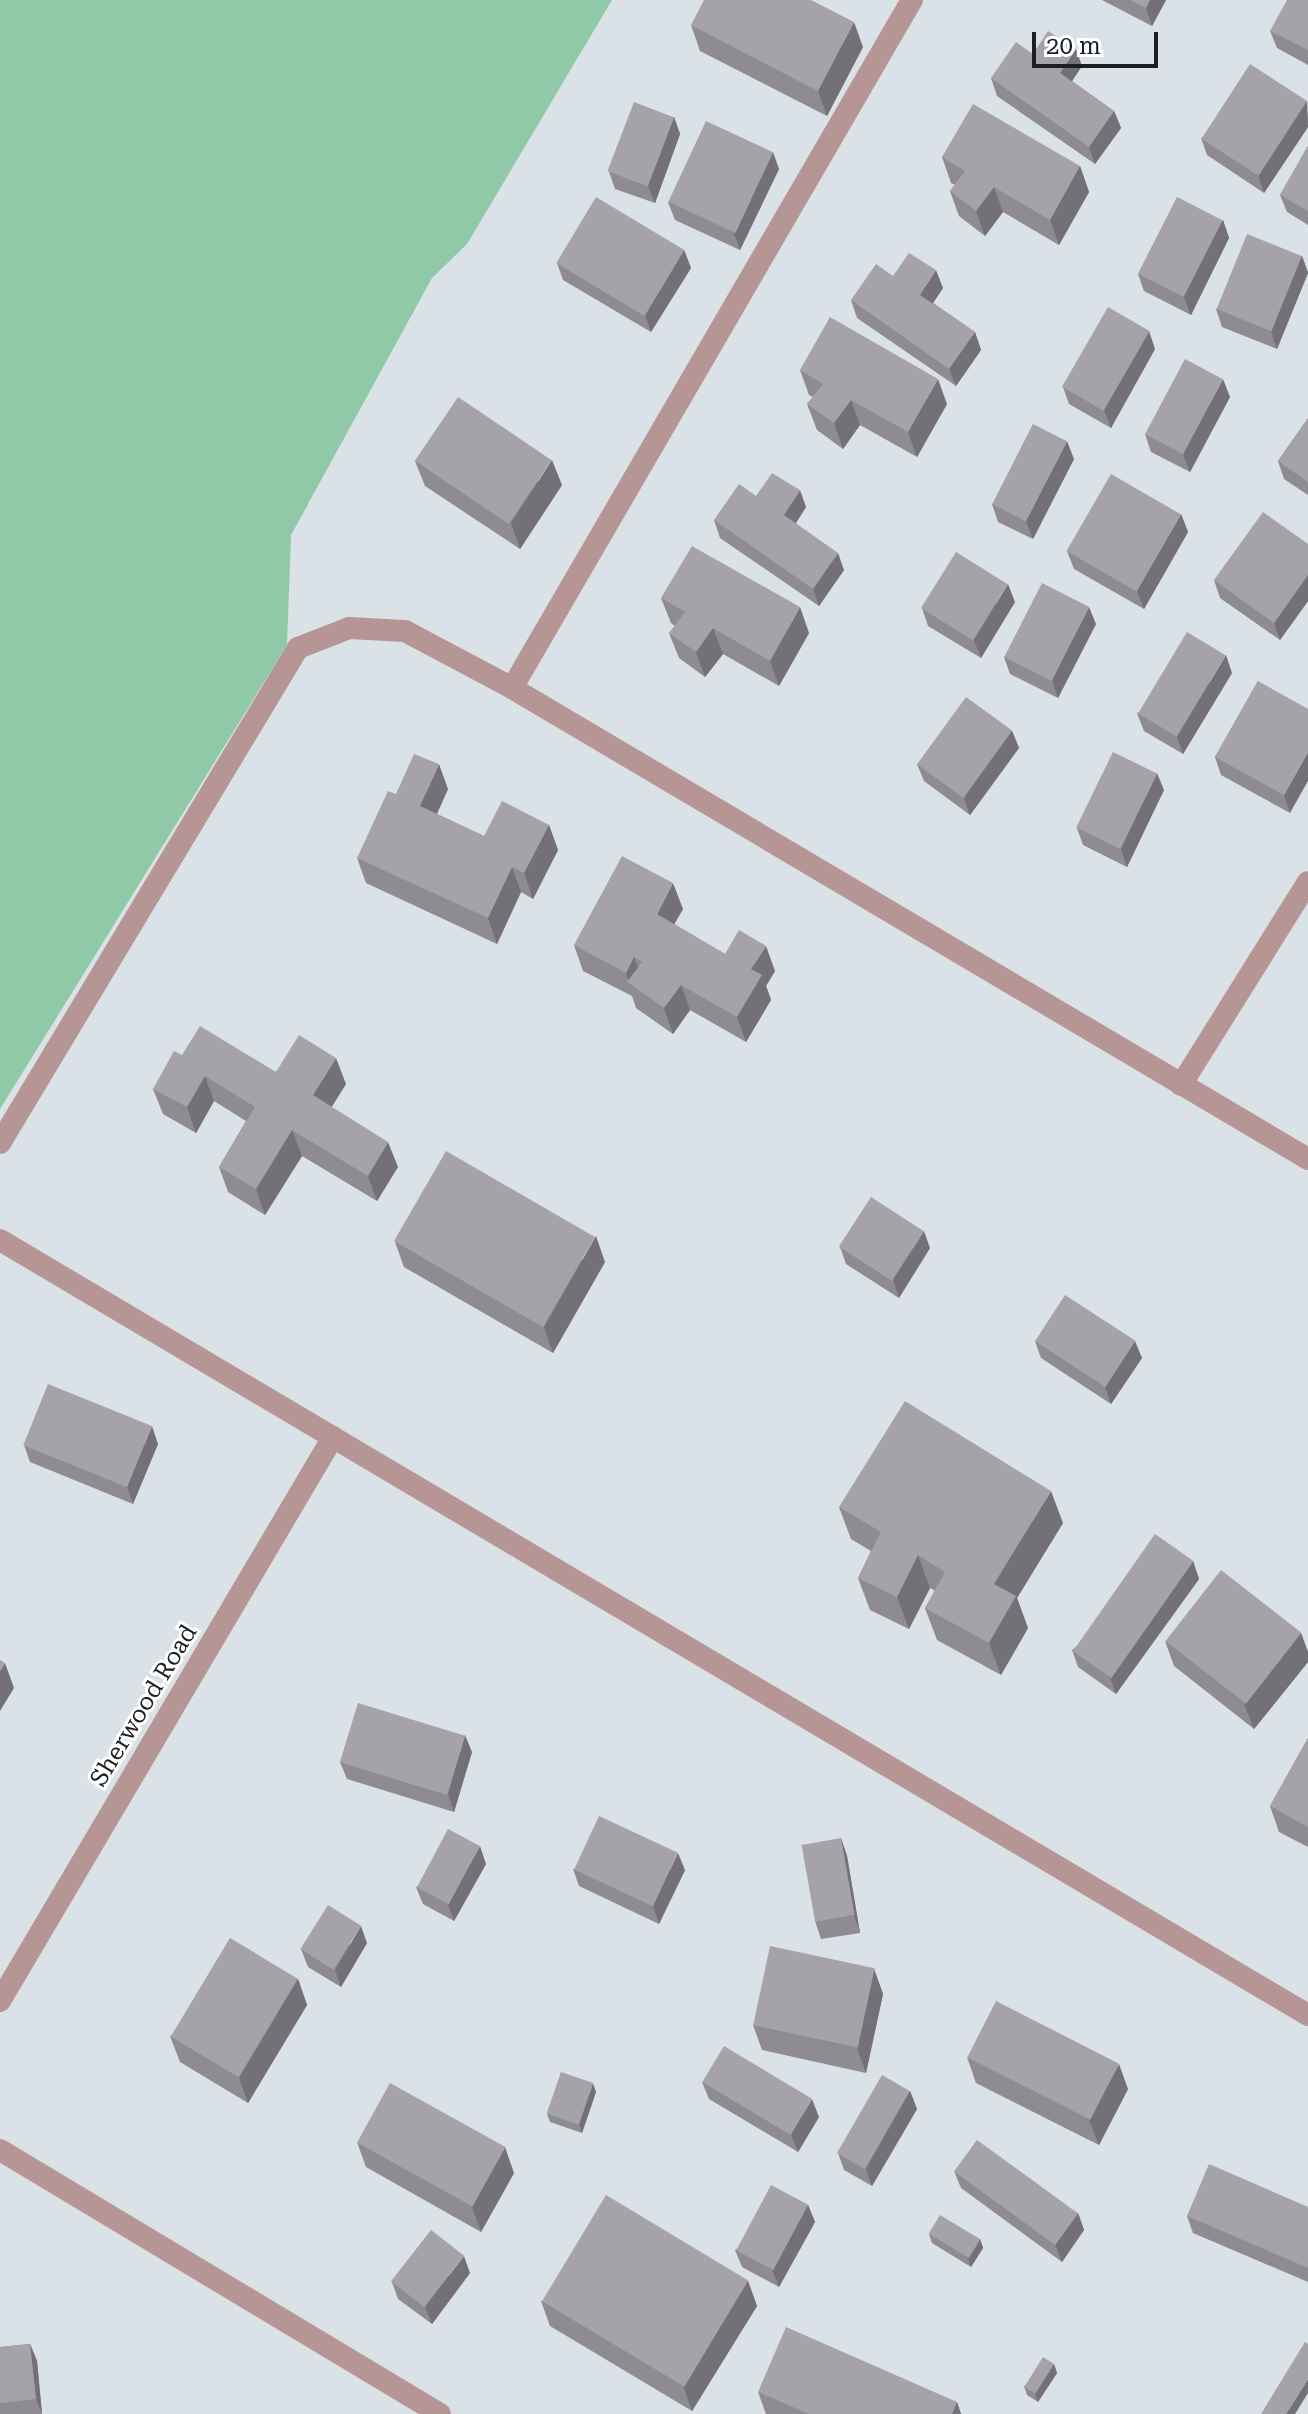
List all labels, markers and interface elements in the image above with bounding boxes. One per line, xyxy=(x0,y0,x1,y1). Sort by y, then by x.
scale bar xyxy=(1036,16,1162,66)
text: 20 m xyxy=(1046,32,1101,60)
street label: Sherwood Road xyxy=(84,1620,204,1792)

